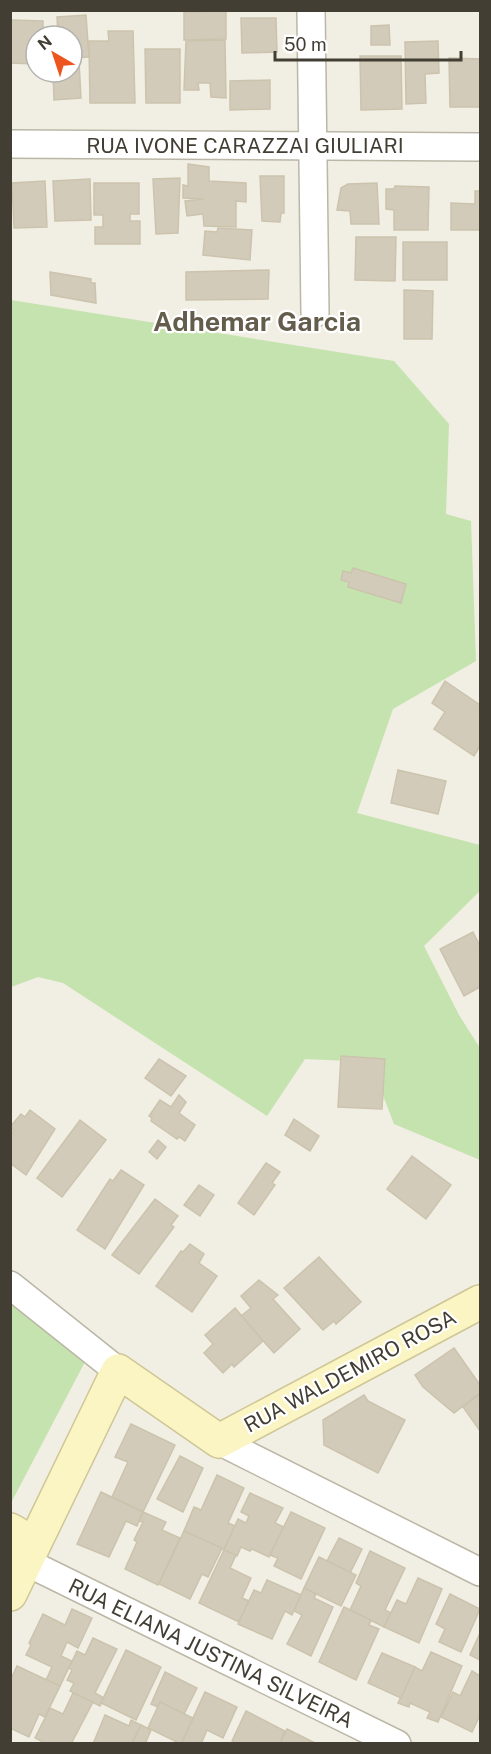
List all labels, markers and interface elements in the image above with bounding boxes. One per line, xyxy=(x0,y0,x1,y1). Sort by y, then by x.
north arrow xyxy=(24,24,84,84)
scale bar xyxy=(275,24,461,62)
text: N xyxy=(34,31,56,54)
text: 50 m xyxy=(284,34,327,55)
street label: RUA IVONE CARAZZAI GIULIARI xyxy=(86,133,404,158)
district label: Adhemar Garcia xyxy=(153,305,361,337)
street label: RUA WALDEMIRO ROSA xyxy=(240,1304,460,1438)
street label: RUA ELIANA JUSTINA SILVEIRA xyxy=(65,1573,358,1733)

